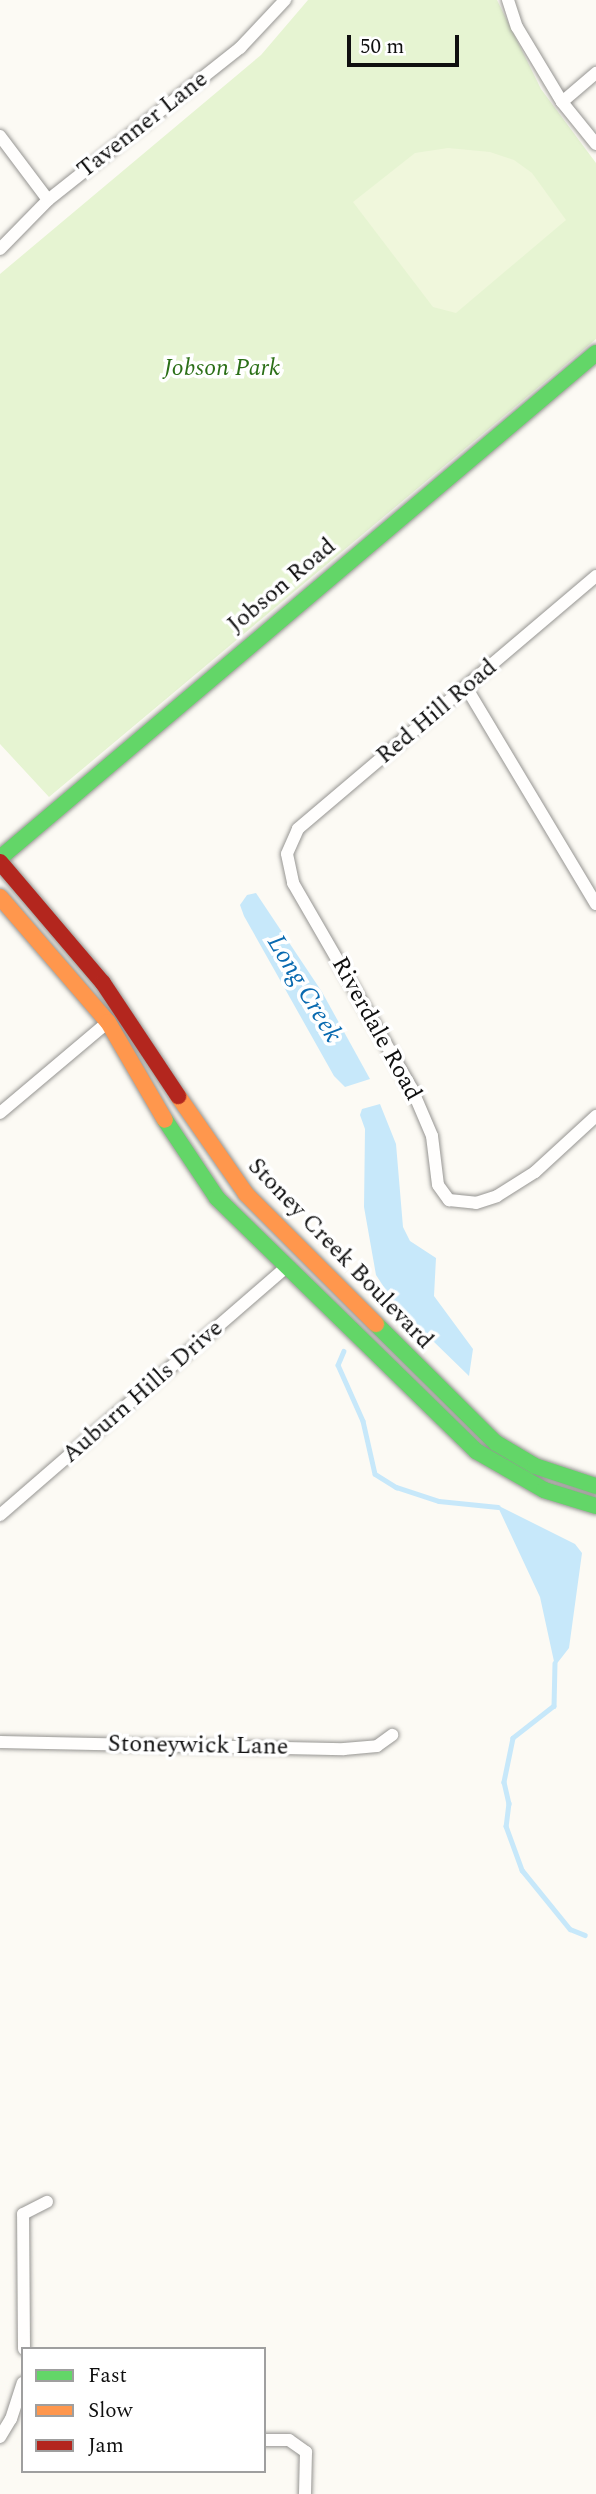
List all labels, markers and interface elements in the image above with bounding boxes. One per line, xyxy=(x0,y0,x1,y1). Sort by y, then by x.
scale bar xyxy=(351,21,463,65)
text: 50 m xyxy=(360,31,404,63)
street label: Tavenner Lane xyxy=(72,65,214,185)
park label: Jobson Park xyxy=(164,355,280,383)
street label: Jobson Road xyxy=(222,532,342,640)
street label: Red Hill Road xyxy=(371,653,503,771)
water label: Long Creek xyxy=(260,929,348,1049)
street label: Riverdale Road xyxy=(325,952,427,1106)
street label: Stoney Creek Boulevard xyxy=(241,1152,439,1356)
street label: Auburn Hills Drive xyxy=(57,1314,229,1470)
street label: Stoneywick Lane xyxy=(108,1730,288,1762)
legend xyxy=(21,2347,266,2473)
text: Fast xyxy=(88,2360,127,2392)
text: Slow xyxy=(88,2395,132,2427)
text: Jam xyxy=(88,2430,124,2462)

